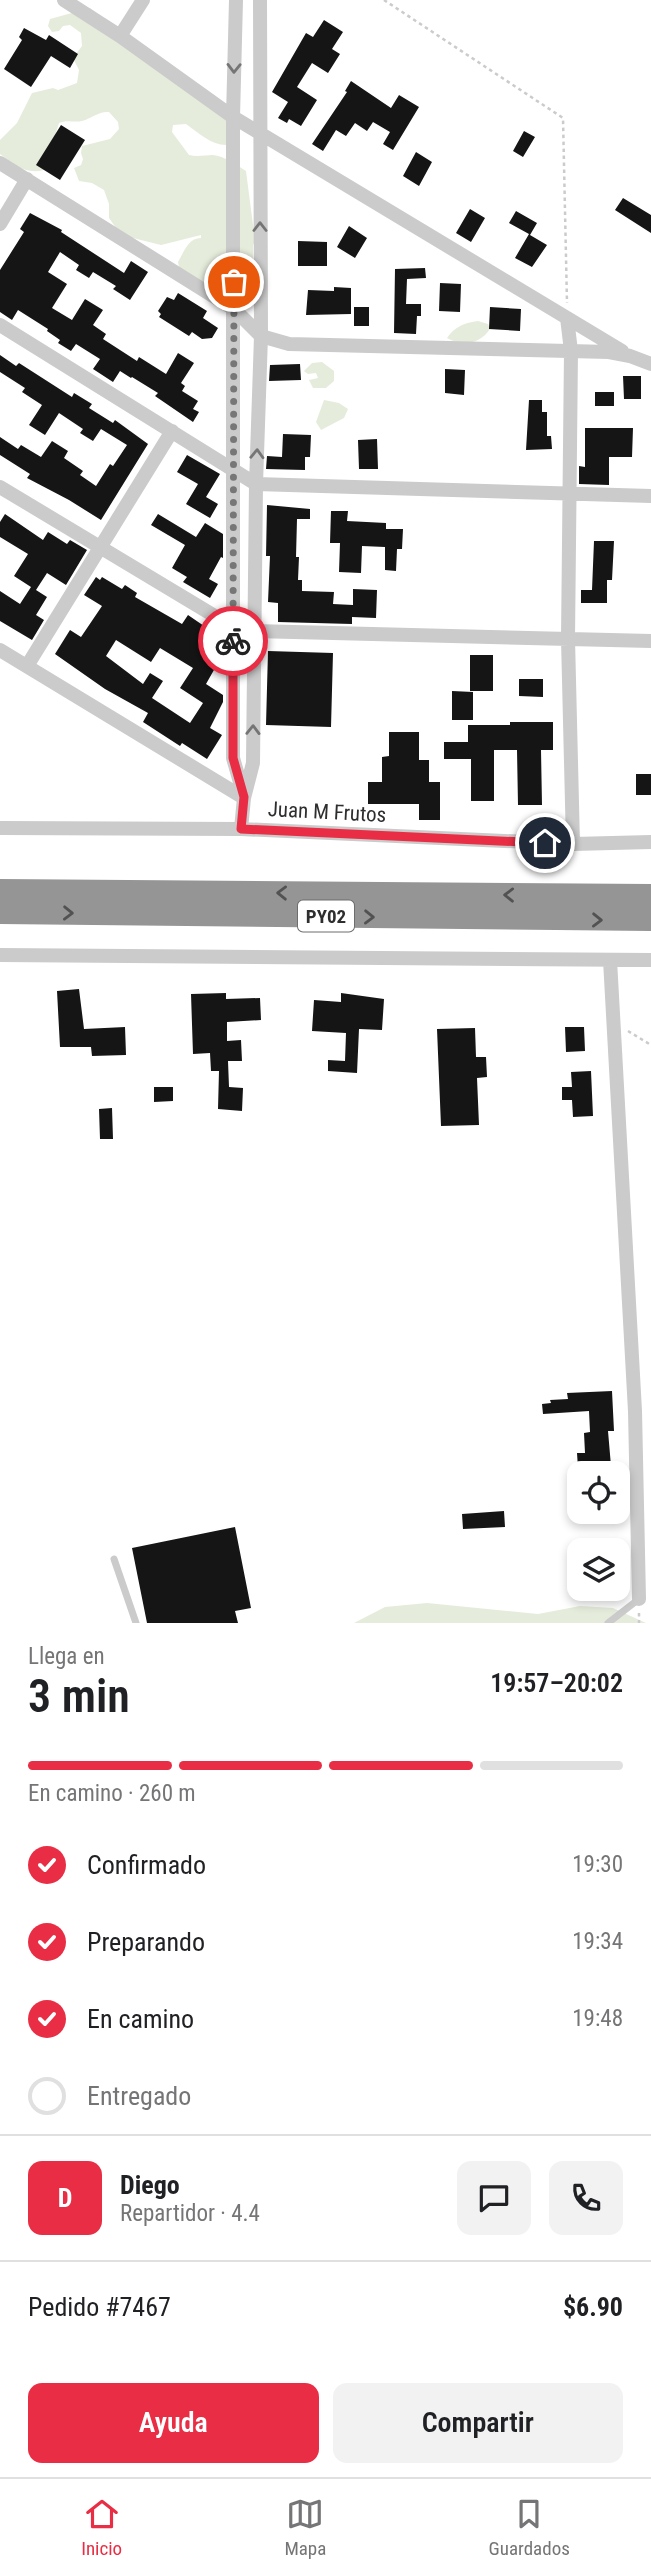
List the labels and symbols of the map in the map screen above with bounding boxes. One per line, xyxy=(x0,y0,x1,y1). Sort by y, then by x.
one-way arrow xyxy=(227,63,242,74)
one-way arrow xyxy=(252,221,268,231)
pin xyxy=(204,252,264,312)
one-way arrow xyxy=(249,448,264,459)
courier xyxy=(198,606,268,676)
one-way arrow xyxy=(245,725,261,735)
street label: Juan M Frutos xyxy=(267,797,387,827)
pin xyxy=(515,813,575,873)
one-way arrow xyxy=(276,885,287,901)
one-way arrow xyxy=(504,887,514,903)
road number: PY02 xyxy=(298,900,354,932)
one-way arrow xyxy=(63,905,74,921)
one-way arrow xyxy=(364,909,375,925)
one-way arrow xyxy=(591,912,602,927)

